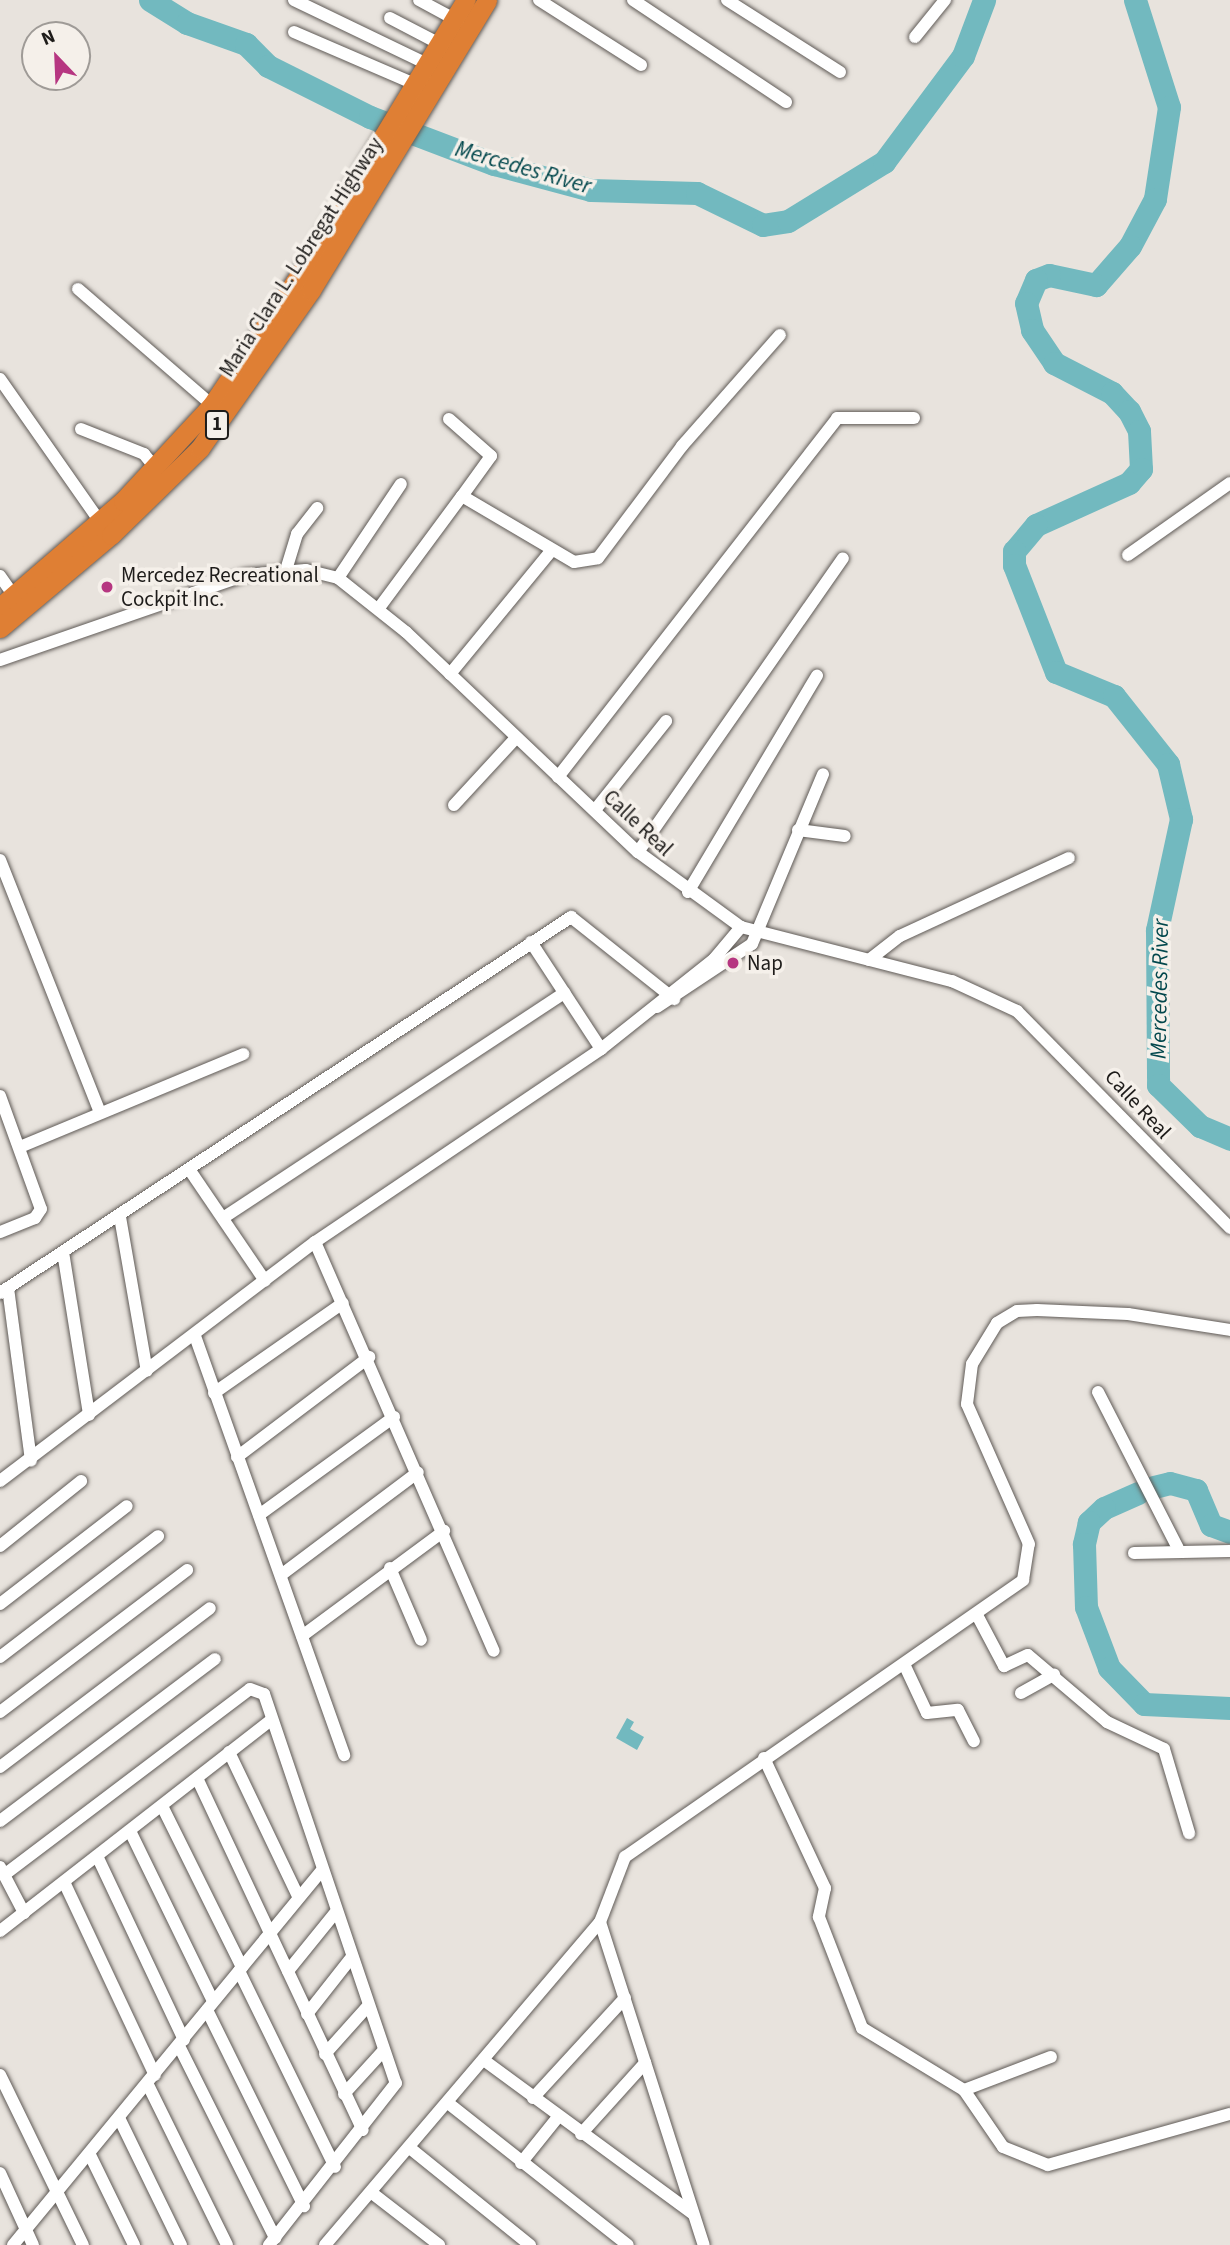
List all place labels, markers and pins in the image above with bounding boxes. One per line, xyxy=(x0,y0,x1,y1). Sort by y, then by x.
place label: Mercedez Recreational Cockpit Inc. xyxy=(121,562,319,612)
marker: Mercedez Recreational Cockpit Inc. xyxy=(99,579,115,595)
place label: Nap xyxy=(747,950,783,976)
marker: Nap xyxy=(725,955,741,971)

